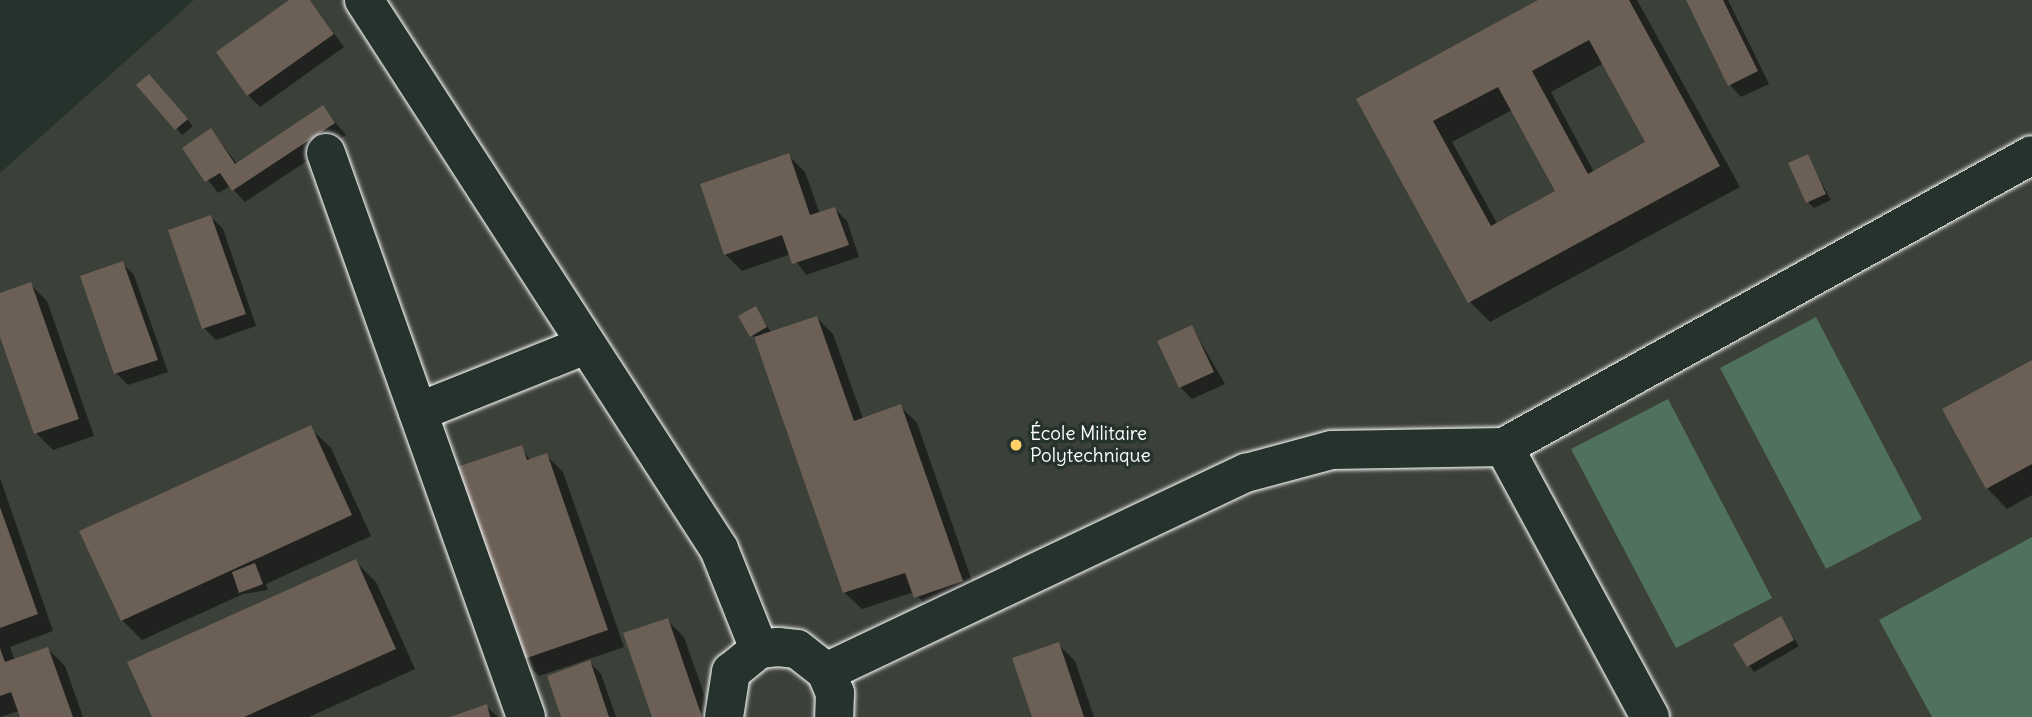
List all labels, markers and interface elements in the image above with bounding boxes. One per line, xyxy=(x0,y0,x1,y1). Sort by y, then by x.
place label: École Militaire Polytechnique xyxy=(1030,423,1151,467)
marker: École Militaire Polytechnique xyxy=(1008,437,1024,453)

